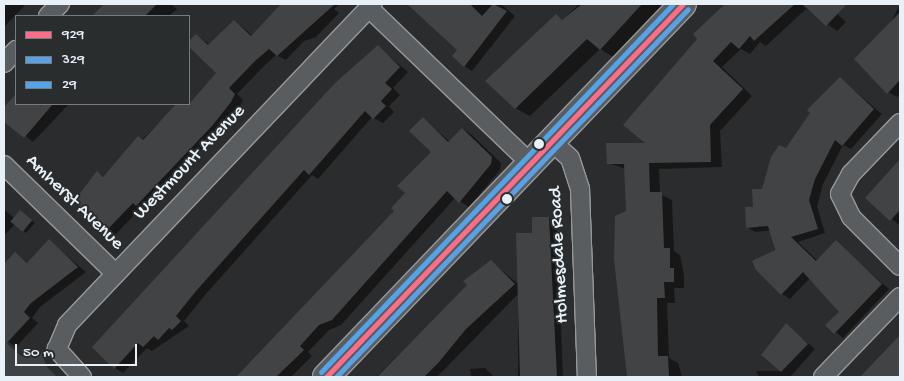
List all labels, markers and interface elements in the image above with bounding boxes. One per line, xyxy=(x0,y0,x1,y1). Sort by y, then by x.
legend xyxy=(15,15,190,105)
text: 929 xyxy=(62,26,84,44)
text: 329 xyxy=(62,51,85,69)
text: 29 xyxy=(62,76,77,94)
street label: Westmount Avenue xyxy=(129,101,251,225)
unlabelled marker xyxy=(534,139,544,149)
street label: Amherst Avenue xyxy=(20,150,128,256)
street label: Holmesdale Road xyxy=(545,186,575,324)
unlabelled marker xyxy=(502,194,512,204)
scale bar xyxy=(18,334,140,366)
text: 50 m xyxy=(23,344,54,362)

